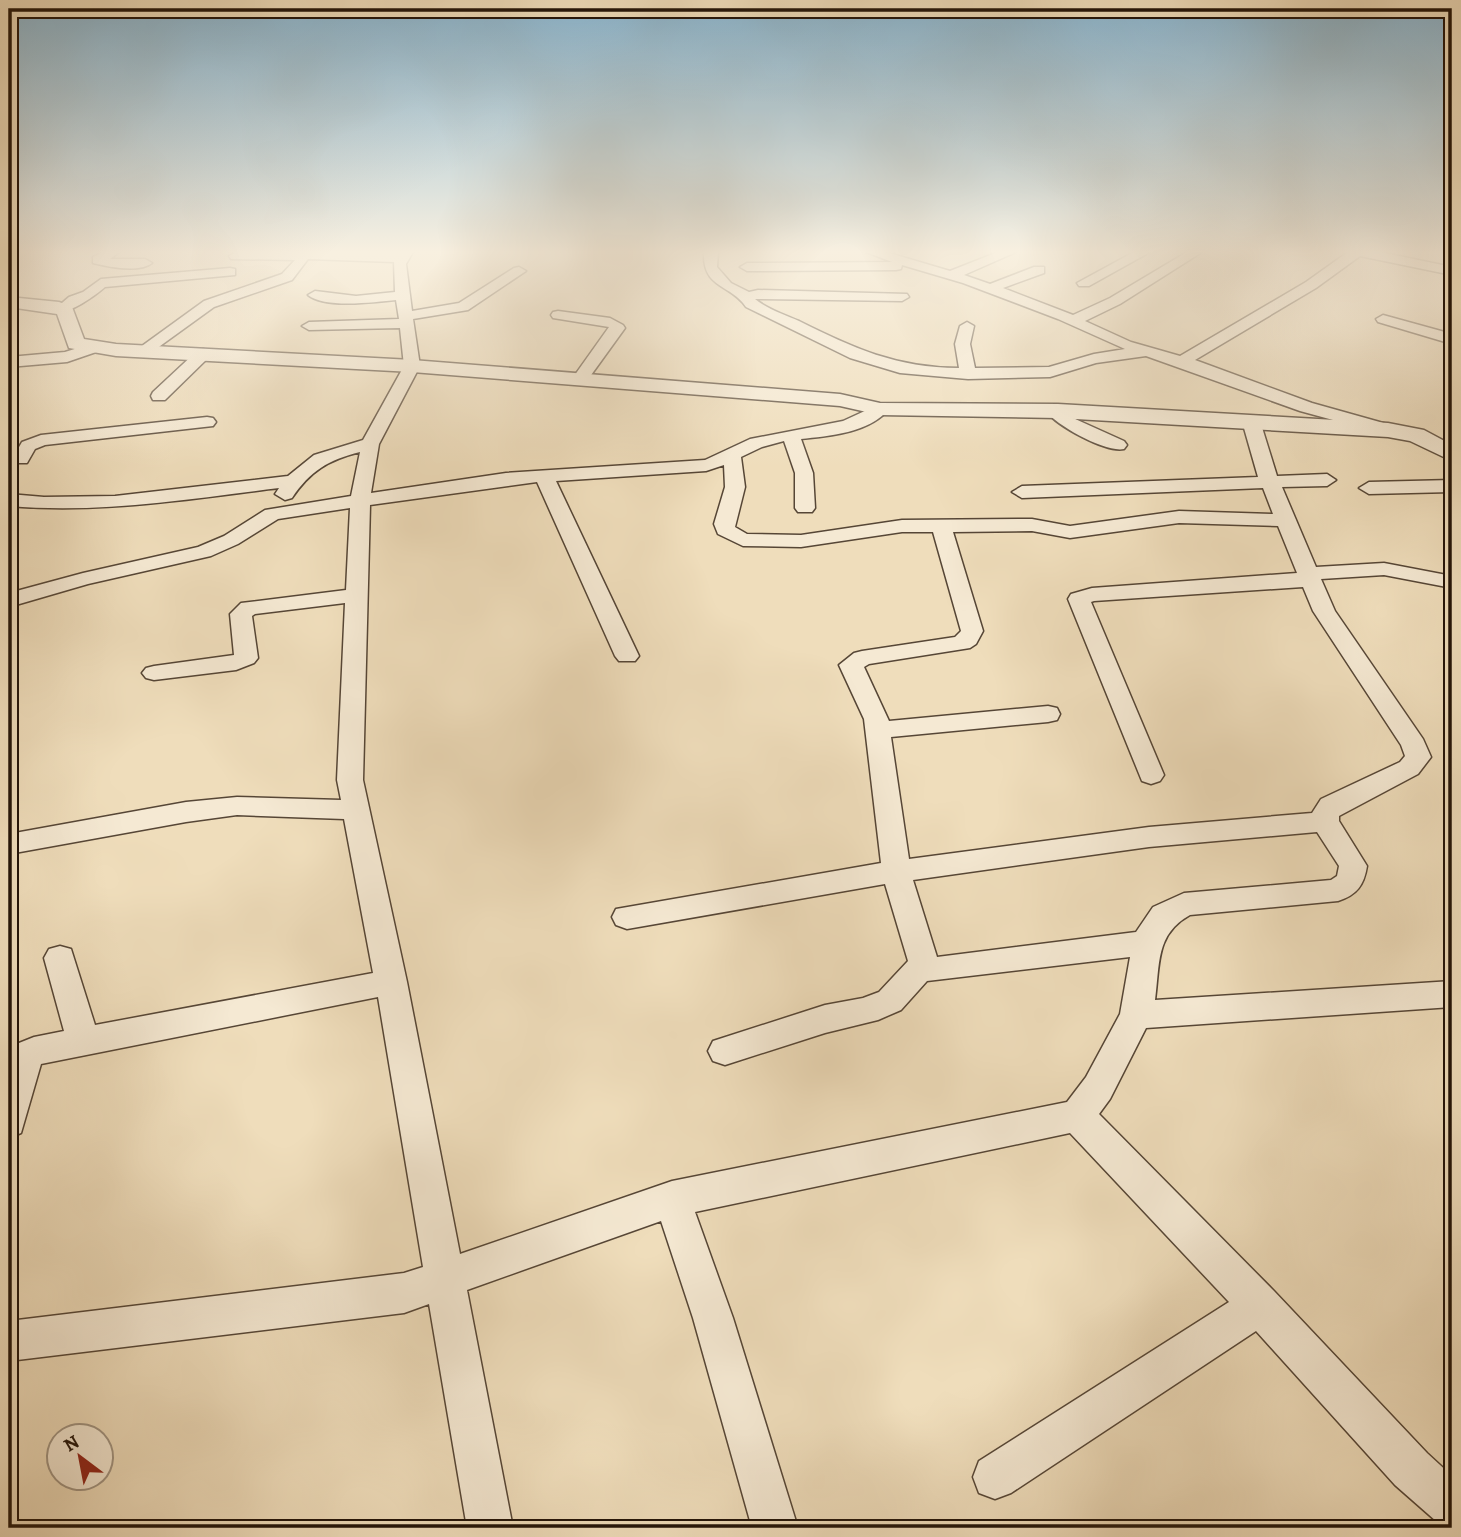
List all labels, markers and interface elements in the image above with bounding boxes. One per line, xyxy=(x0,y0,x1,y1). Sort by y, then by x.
north arrow xyxy=(46,1422,116,1492)
text: N xyxy=(59,1429,84,1458)

